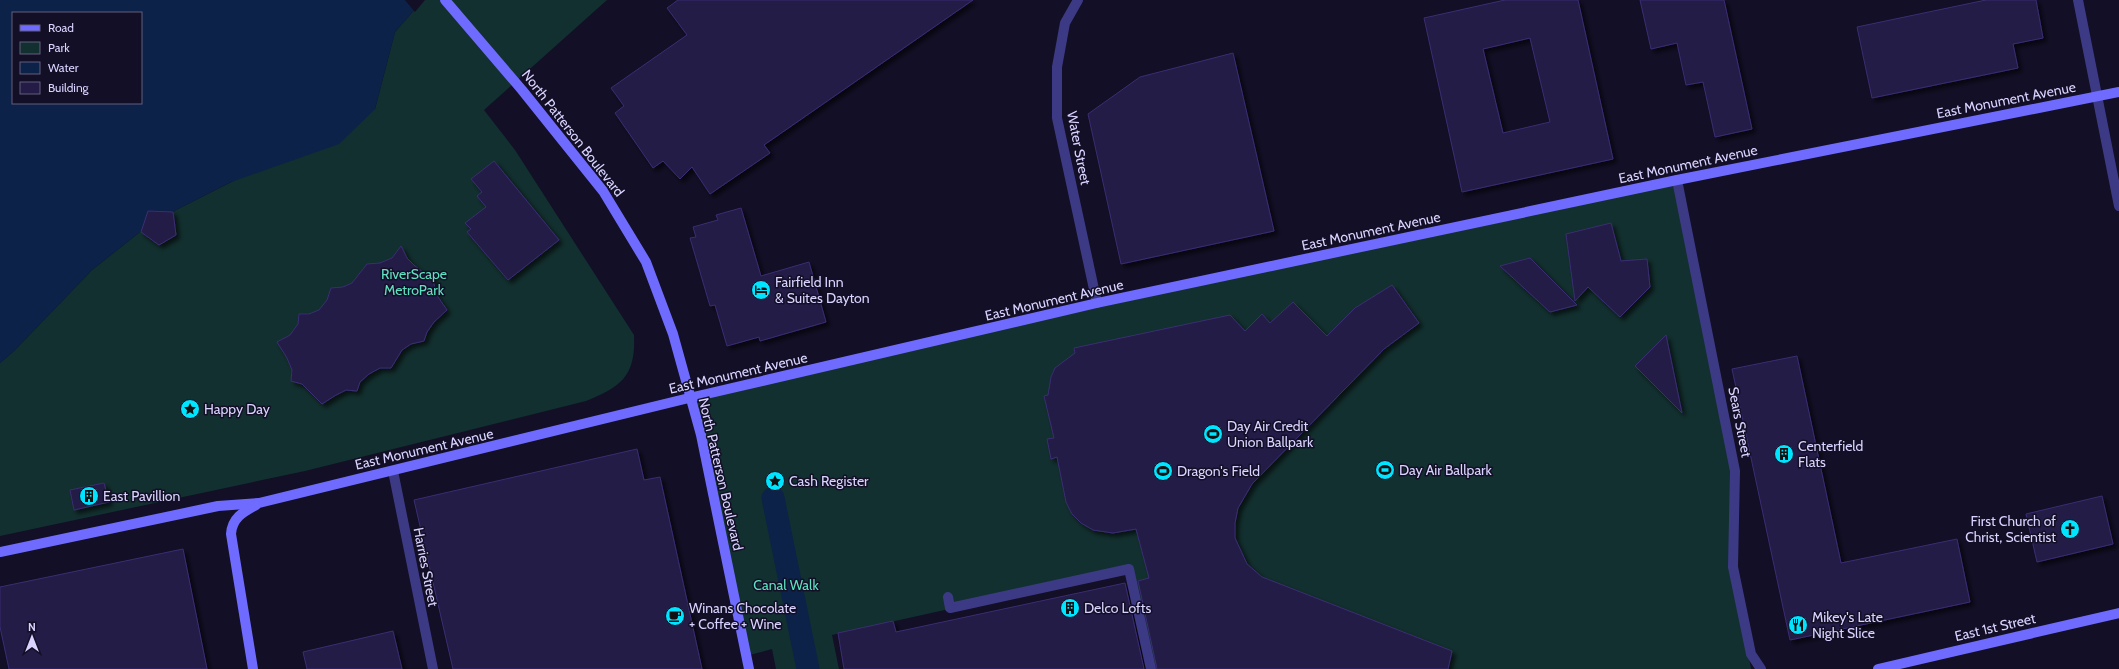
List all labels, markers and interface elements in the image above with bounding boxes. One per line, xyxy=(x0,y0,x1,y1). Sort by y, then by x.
legend xyxy=(12,12,142,104)
text: Road xyxy=(48,20,74,35)
text: Park xyxy=(48,40,70,55)
text: Water xyxy=(48,60,79,75)
street label: North Patterson Boulevard xyxy=(518,66,628,200)
street label: East Monument Avenue xyxy=(1935,78,2077,122)
text: Building xyxy=(48,80,90,95)
street label: Water Street xyxy=(1063,110,1095,187)
street label: East Monument Avenue xyxy=(1617,140,1759,188)
street label: East Monument Avenue xyxy=(1300,207,1442,255)
park label: RiverScape MetroPark xyxy=(381,265,447,299)
place label: Fairfield Inn & Suites Dayton xyxy=(775,273,870,307)
street label: East Monument Avenue xyxy=(983,275,1125,325)
hotel icon: Fairfield Inn & Suites Dayton xyxy=(750,279,772,301)
street label: East Monument Avenue xyxy=(667,348,809,398)
street label: Sears Street xyxy=(1724,385,1756,459)
street label: North Patterson Boulevard xyxy=(695,396,747,552)
place icon: Happy Day xyxy=(179,398,201,420)
place label: Happy Day xyxy=(204,400,270,418)
place label: Day Air Credit Union Ballpark xyxy=(1227,417,1314,451)
sports icon: Day Air Credit Union Ballpark xyxy=(1202,423,1224,445)
street label: East Monument Avenue xyxy=(353,424,495,474)
place label: Centerfield Flats xyxy=(1798,437,1863,471)
building icon: Centerfield Flats xyxy=(1773,443,1795,465)
sports icon: Day Air Ballpark xyxy=(1374,459,1396,481)
sports icon: Dragon's Field xyxy=(1152,460,1174,482)
place label: Day Air Ballpark xyxy=(1399,461,1493,479)
place label: Dragon's Field xyxy=(1177,462,1260,480)
place icon: Cash Register xyxy=(764,470,786,492)
place label: Cash Register xyxy=(789,472,869,490)
building icon: East Pavillion xyxy=(78,485,100,507)
place label: East Pavillion xyxy=(103,487,181,505)
place label: First Church of Christ, Scientist xyxy=(1965,512,2056,546)
church icon: First Church of Christ, Scientist xyxy=(2059,518,2081,540)
street label: Harries Street xyxy=(409,526,443,608)
park label: Canal Walk xyxy=(753,576,819,594)
building icon: Delco Lofts xyxy=(1059,597,1081,619)
place label: Winans Chocolate + Coffee + Wine xyxy=(689,599,796,633)
place label: Delco Lofts xyxy=(1084,599,1151,617)
cafe icon: Winans Chocolate + Coffee + Wine xyxy=(664,605,686,627)
place label: Mikey's Late Night Slice xyxy=(1812,608,1883,642)
street label: East 1st Street xyxy=(1953,609,2037,645)
restaurant icon: Mikey's Late Night Slice xyxy=(1787,614,1809,636)
north arrow xyxy=(12,617,52,657)
text: N xyxy=(28,620,36,634)

